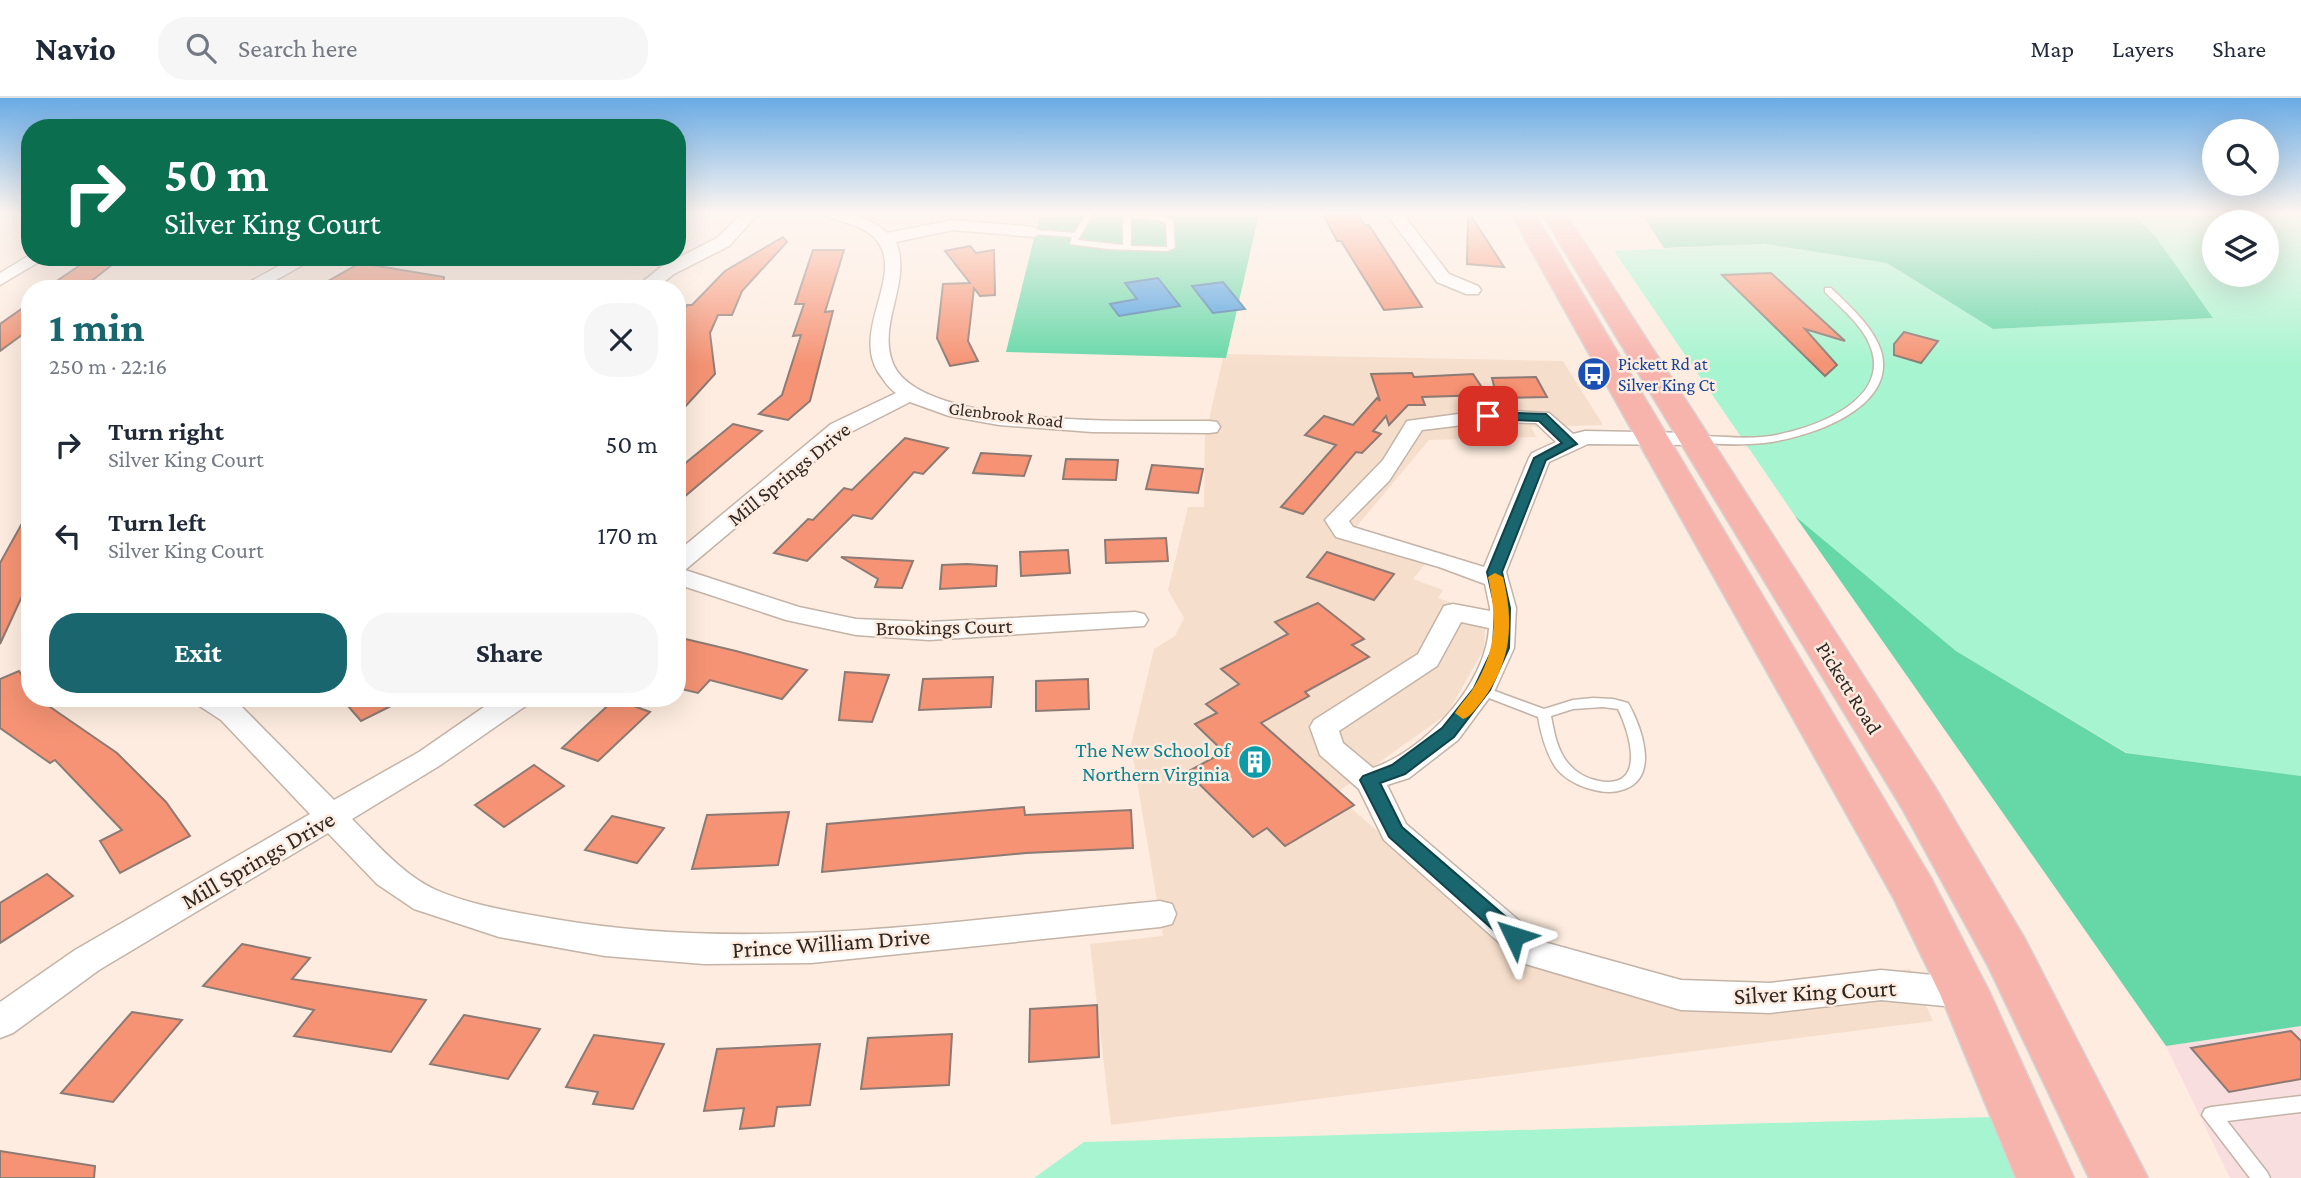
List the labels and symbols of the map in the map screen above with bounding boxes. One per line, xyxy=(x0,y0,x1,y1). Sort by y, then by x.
place label: Pickett Rd at Silver King Ct xyxy=(1618,354,1716,395)
bus stop icon: Pickett Rd at Silver King Ct xyxy=(1575,355,1613,393)
pin xyxy=(1458,386,1518,446)
street label: Glenbrook Road xyxy=(948,398,1065,432)
street label: Mill Springs Drive xyxy=(723,417,855,531)
street label: Brookings Court xyxy=(875,614,1014,640)
street label: Pickett Road xyxy=(1811,637,1887,739)
place label: The New School of Northern Virginia xyxy=(1075,738,1232,786)
building icon: The New School of Northern Virginia xyxy=(1236,743,1274,781)
street label: Mill Springs Drive xyxy=(176,805,339,914)
position arrow xyxy=(1477,899,1551,973)
street label: Prince William Drive xyxy=(731,922,931,963)
street label: Silver King Court xyxy=(1733,974,1898,1009)

